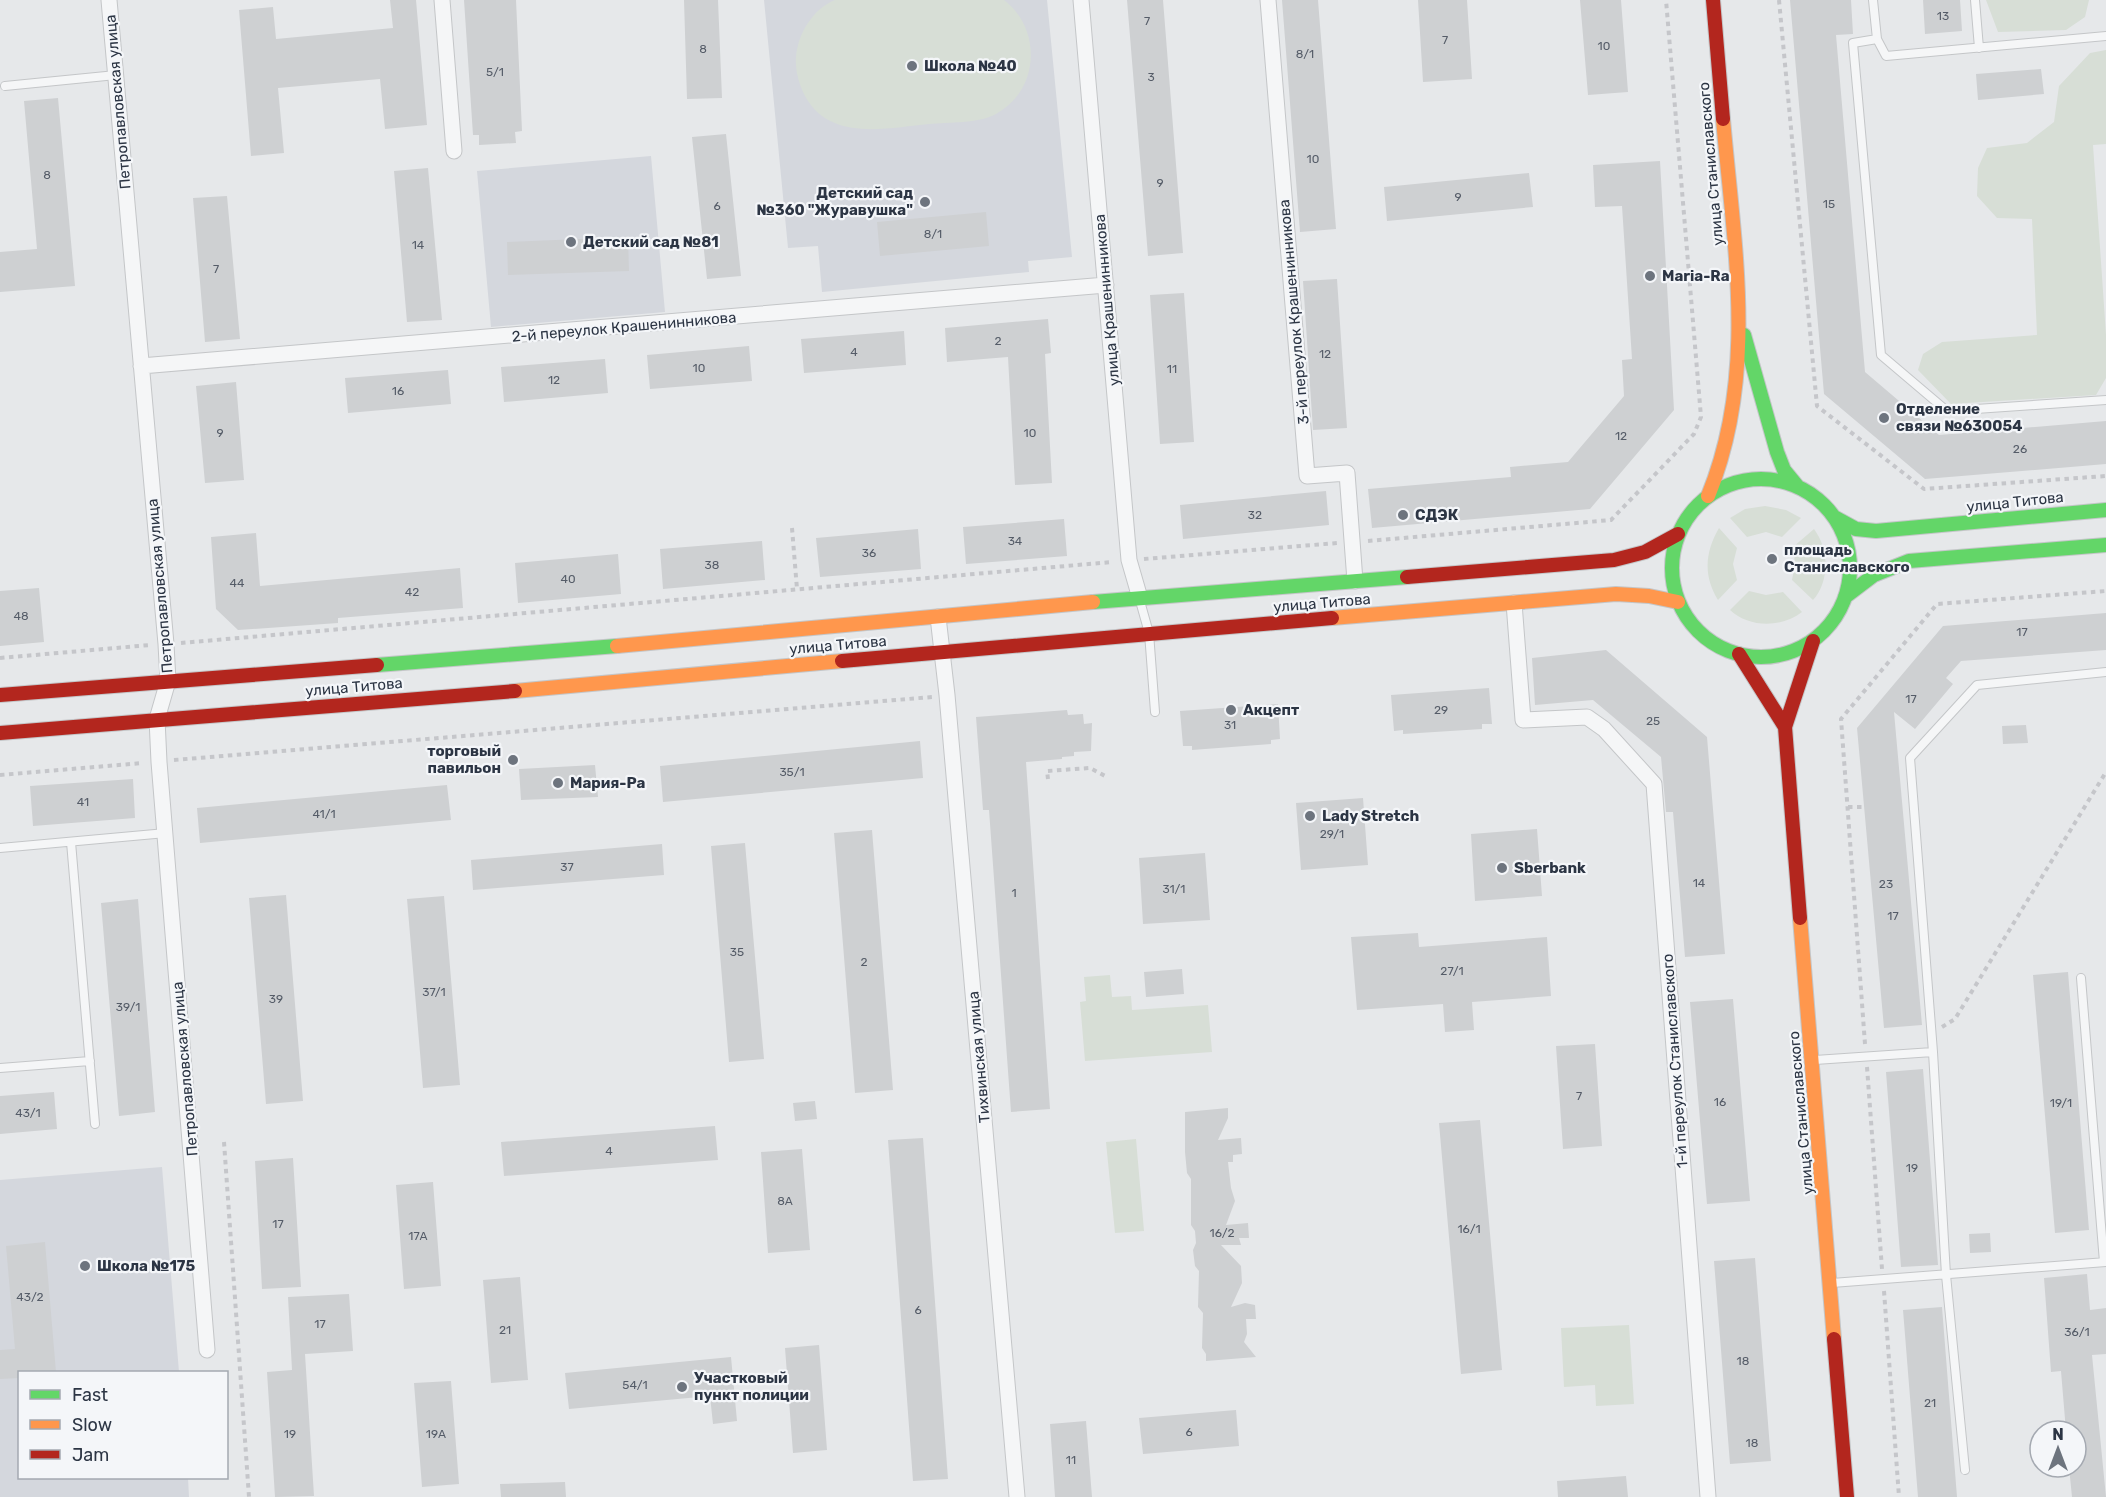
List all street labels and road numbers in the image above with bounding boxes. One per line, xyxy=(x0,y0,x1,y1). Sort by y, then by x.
street label: Петропавловская улица xyxy=(101,14,135,190)
street label: улица Станиславского xyxy=(1695,81,1727,247)
street label: 3-й переулок Крашенинникова xyxy=(1275,199,1313,425)
street label: улица Крашенинникова xyxy=(1091,213,1123,387)
street label: 2-й переулок Крашенинникова xyxy=(511,308,737,346)
street label: улица Титова xyxy=(1966,488,2064,516)
street label: Петропавловская улица xyxy=(143,498,177,674)
street label: улица Титова xyxy=(1273,590,1371,616)
street label: улица Титова xyxy=(789,632,887,658)
street label: улица Титова xyxy=(305,674,403,700)
street label: 1-й переулок Станиславского xyxy=(1659,953,1691,1169)
street label: Петропавловская улица xyxy=(168,981,202,1157)
street label: Тихвинская улица xyxy=(964,990,994,1124)
street label: улица Станиславского xyxy=(1785,1030,1817,1196)

